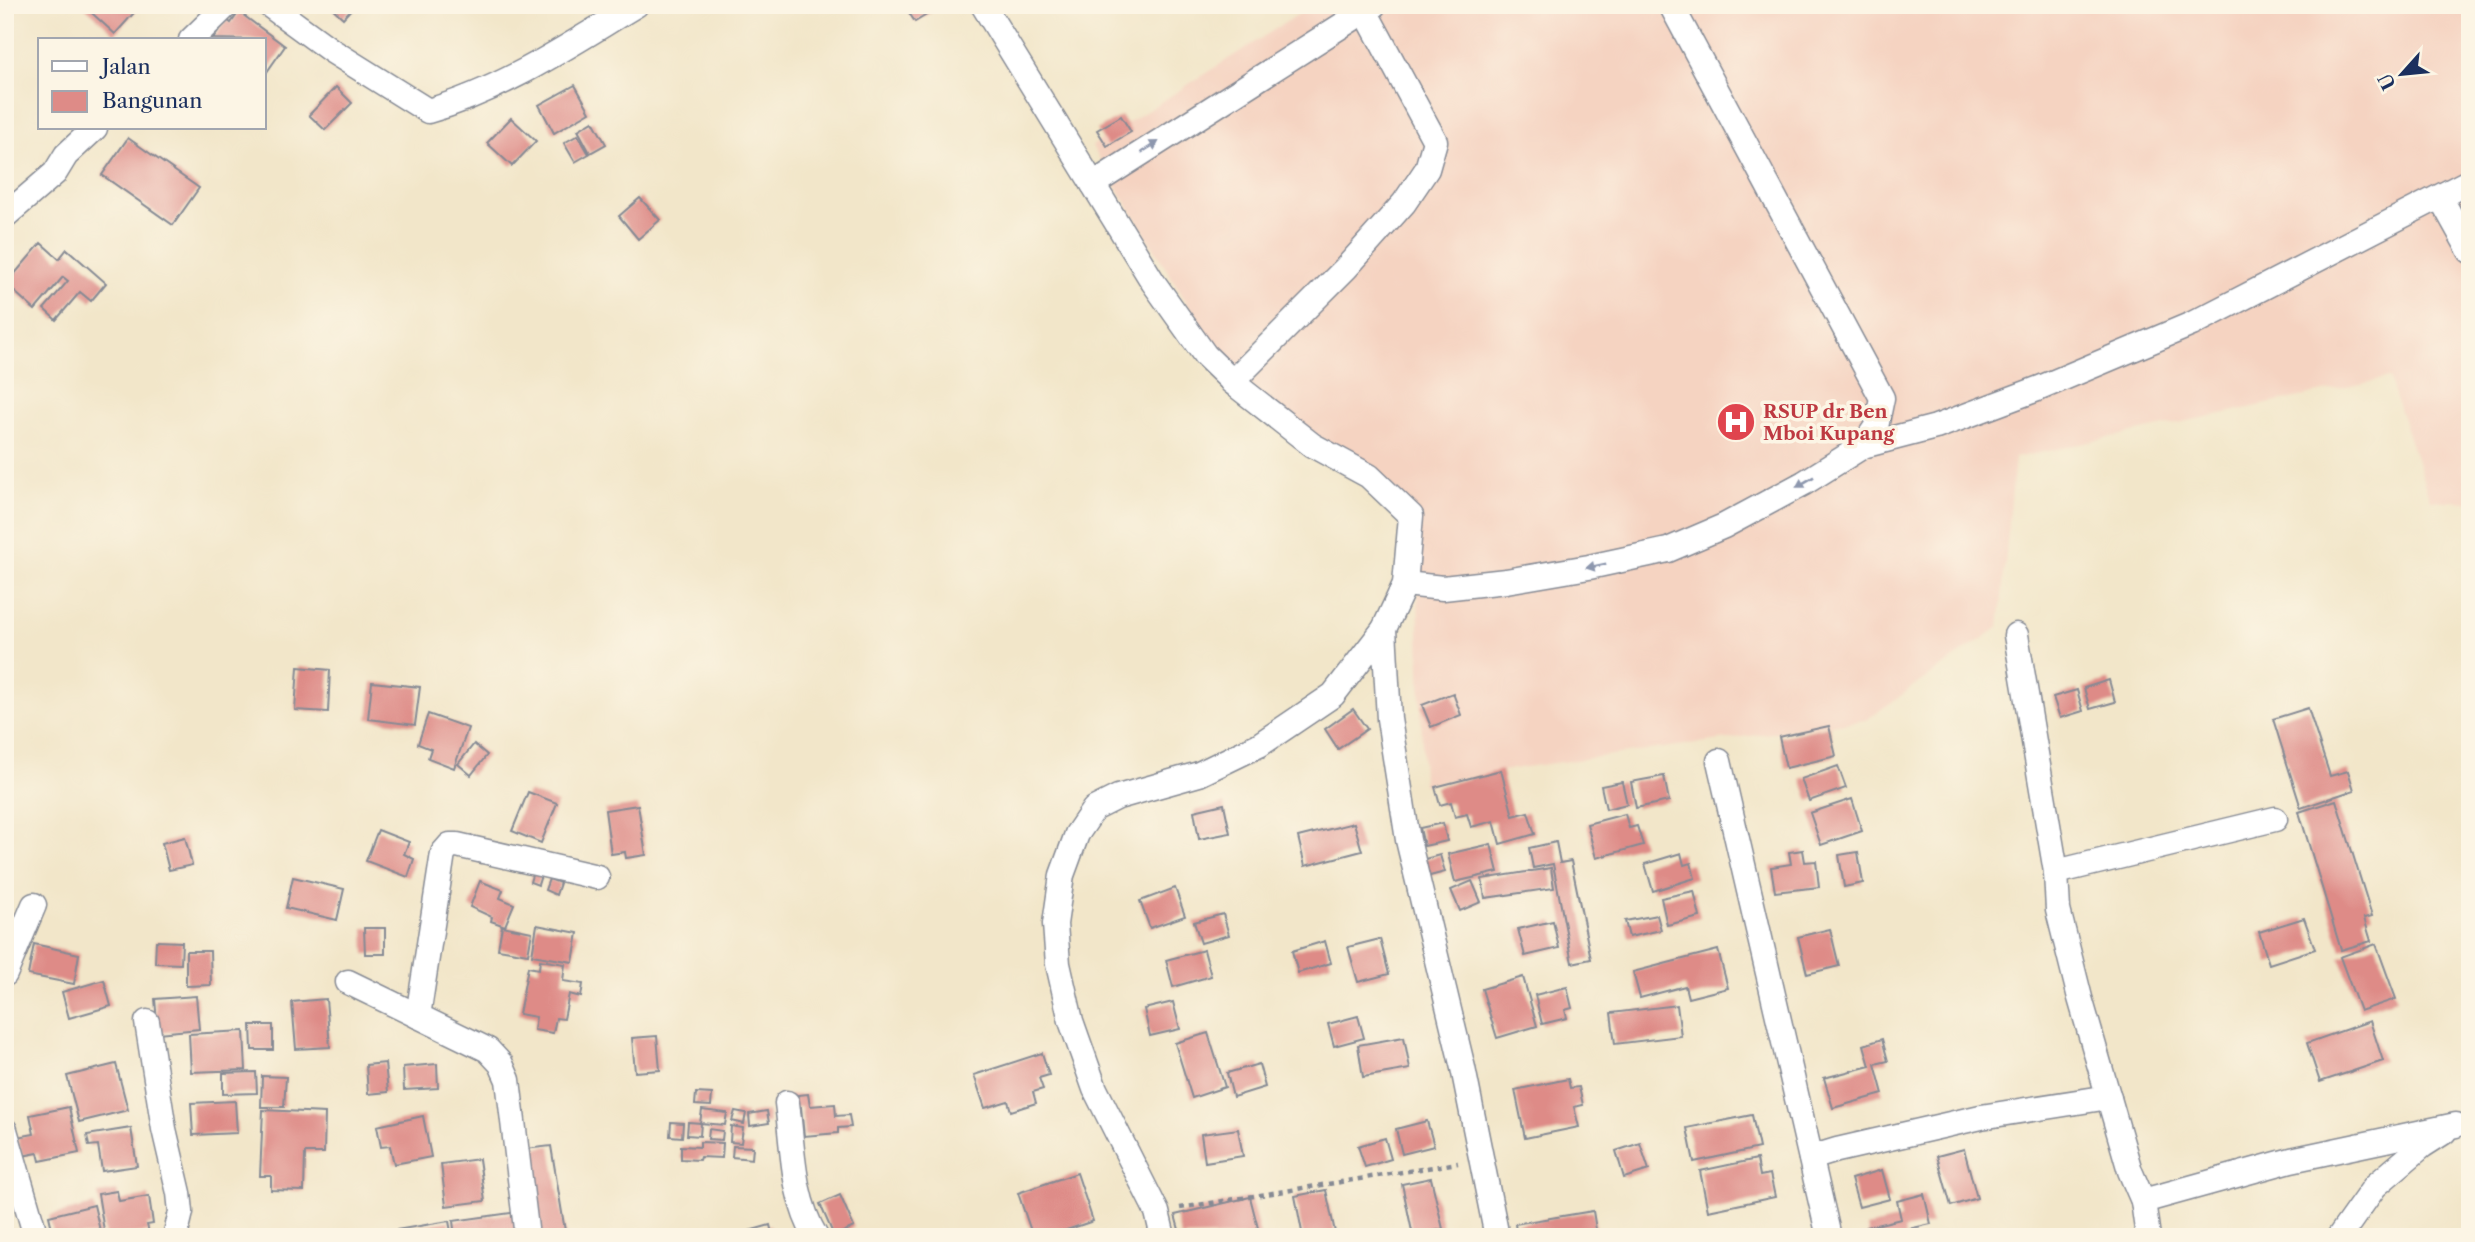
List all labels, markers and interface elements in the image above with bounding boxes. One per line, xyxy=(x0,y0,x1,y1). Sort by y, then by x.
legend xyxy=(38,38,266,130)
north arrow xyxy=(2366,38,2436,108)
text: Jalan xyxy=(99,54,151,79)
text: U xyxy=(2373,69,2401,94)
text: Bangunan xyxy=(102,88,202,113)
one-way arrow xyxy=(1141,141,1160,154)
place label: RSUP dr Ben Mboi Kupang xyxy=(1763,400,1895,445)
hospital icon: RSUP dr Ben Mboi Kupang xyxy=(1715,401,1757,443)
one-way arrow xyxy=(1796,476,1815,488)
one-way arrow xyxy=(1585,560,1607,571)

